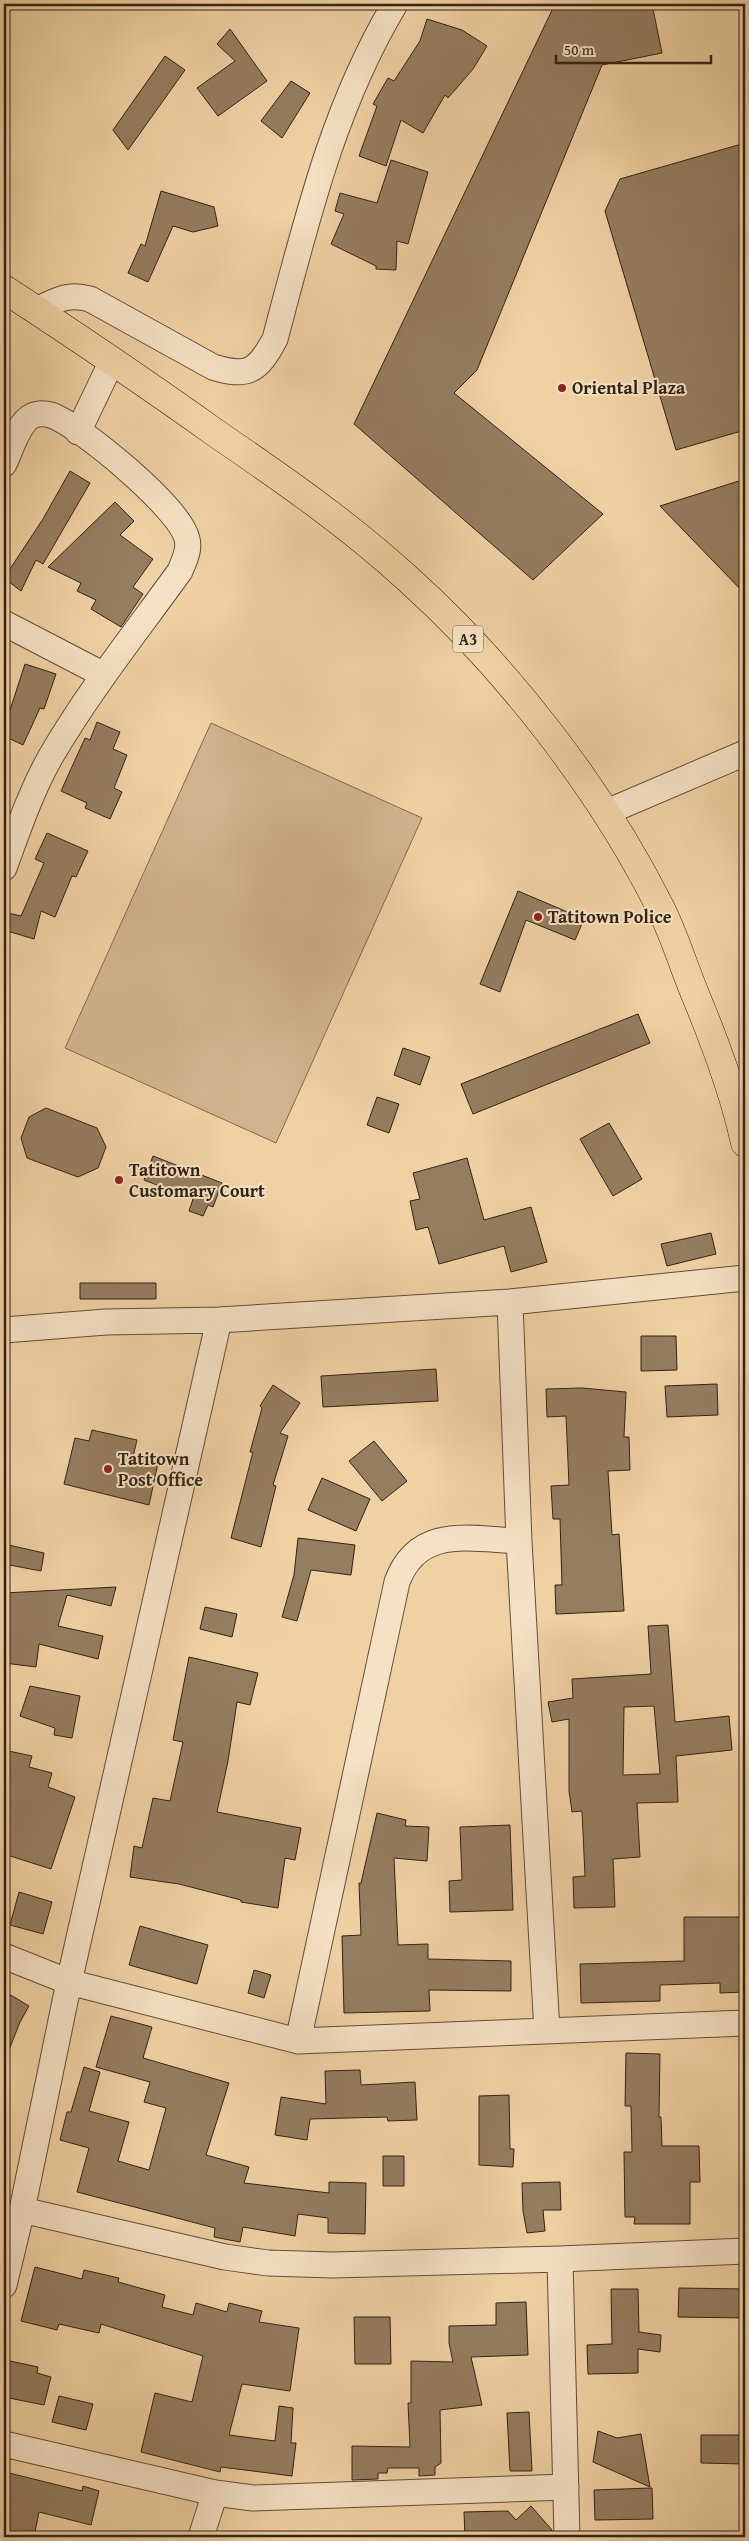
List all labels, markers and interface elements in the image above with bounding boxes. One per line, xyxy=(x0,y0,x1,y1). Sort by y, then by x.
scale bar xyxy=(556,32,712,64)
text: 50 m xyxy=(564,39,595,60)
place label: Oriental Plaza xyxy=(572,374,686,401)
marker: Oriental Plaza xyxy=(556,382,568,394)
road number: A3 xyxy=(453,626,483,652)
place label: Tatitown Police xyxy=(548,903,672,930)
marker: Tatitown Police xyxy=(532,911,544,923)
place label: Tatitown Customary Court xyxy=(129,1156,265,1204)
marker: Tatitown Customary Court xyxy=(113,1174,125,1186)
place label: Tatitown Post Office xyxy=(118,1445,203,1493)
marker: Tatitown Post Office xyxy=(102,1463,114,1475)

